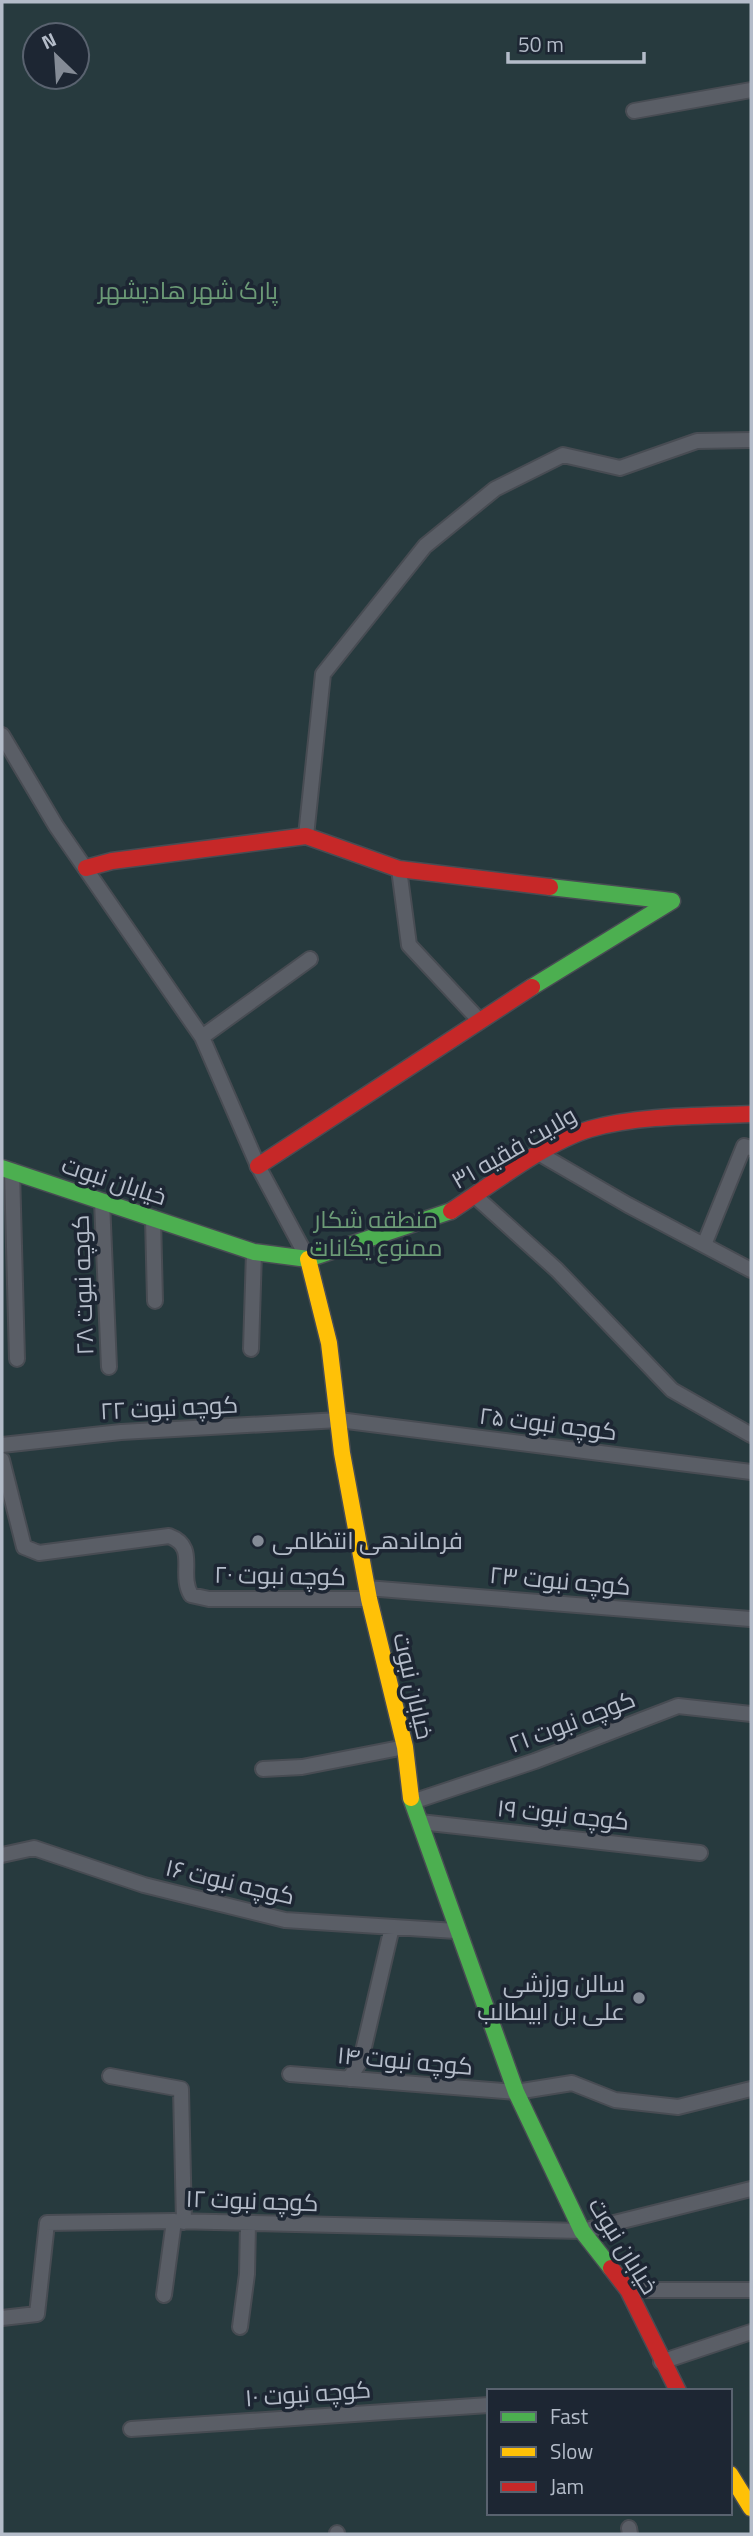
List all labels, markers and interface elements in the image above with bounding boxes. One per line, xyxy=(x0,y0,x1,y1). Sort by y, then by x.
north arrow xyxy=(21,21,91,91)
scale bar xyxy=(508,21,644,65)
text: N xyxy=(37,24,61,56)
text: 50 m xyxy=(518,28,564,60)
park label: پارک شهر هادیشهر xyxy=(96,272,279,308)
street label: ولایت فقیه ۳۱ xyxy=(444,1097,583,1198)
street label: خیابان نبوت xyxy=(57,1146,171,1214)
park label: منطقه شکار ممنوع یکانات xyxy=(310,1201,442,1265)
street label: کوچه نبوت ۲۸ xyxy=(62,1214,102,1356)
street label: کوچه نبوت ۲۲ xyxy=(99,1385,239,1429)
street label: کوچه نبوت ۲۵ xyxy=(477,1397,619,1449)
place label: فرماندهی انتظامی xyxy=(272,1522,463,1558)
marker: فرماندهی انتظامی xyxy=(250,1533,266,1549)
street label: کوچه نبوت ۲۰ xyxy=(214,1556,346,1594)
street label: کوچه نبوت ۲۳ xyxy=(488,1556,632,1604)
street label: خیابان نبوت xyxy=(384,1629,444,1743)
street label: کوچه نبوت ۲۱ xyxy=(503,1680,640,1762)
street label: کوچه نبوت ۱۹ xyxy=(495,1789,631,1839)
street label: کوچه نبوت ۱۶ xyxy=(162,1849,298,1913)
place label: سالن ورزشی علی بن ابیطالب xyxy=(477,1965,625,2029)
marker: سالن ورزشی علی بن ابیطالب xyxy=(631,1990,647,2006)
street label: کوچه نبوت ۱۴ xyxy=(336,2036,475,2084)
street label: کوچه نبوت ۱۲ xyxy=(185,2180,319,2220)
street label: خیابان نبوت xyxy=(580,2190,668,2301)
street label: کوچه نبوت ۱۰ xyxy=(244,2371,372,2415)
legend xyxy=(487,2389,732,2515)
text: Fast xyxy=(550,2400,589,2432)
text: Slow xyxy=(550,2435,593,2467)
text: Jam xyxy=(550,2470,584,2502)

